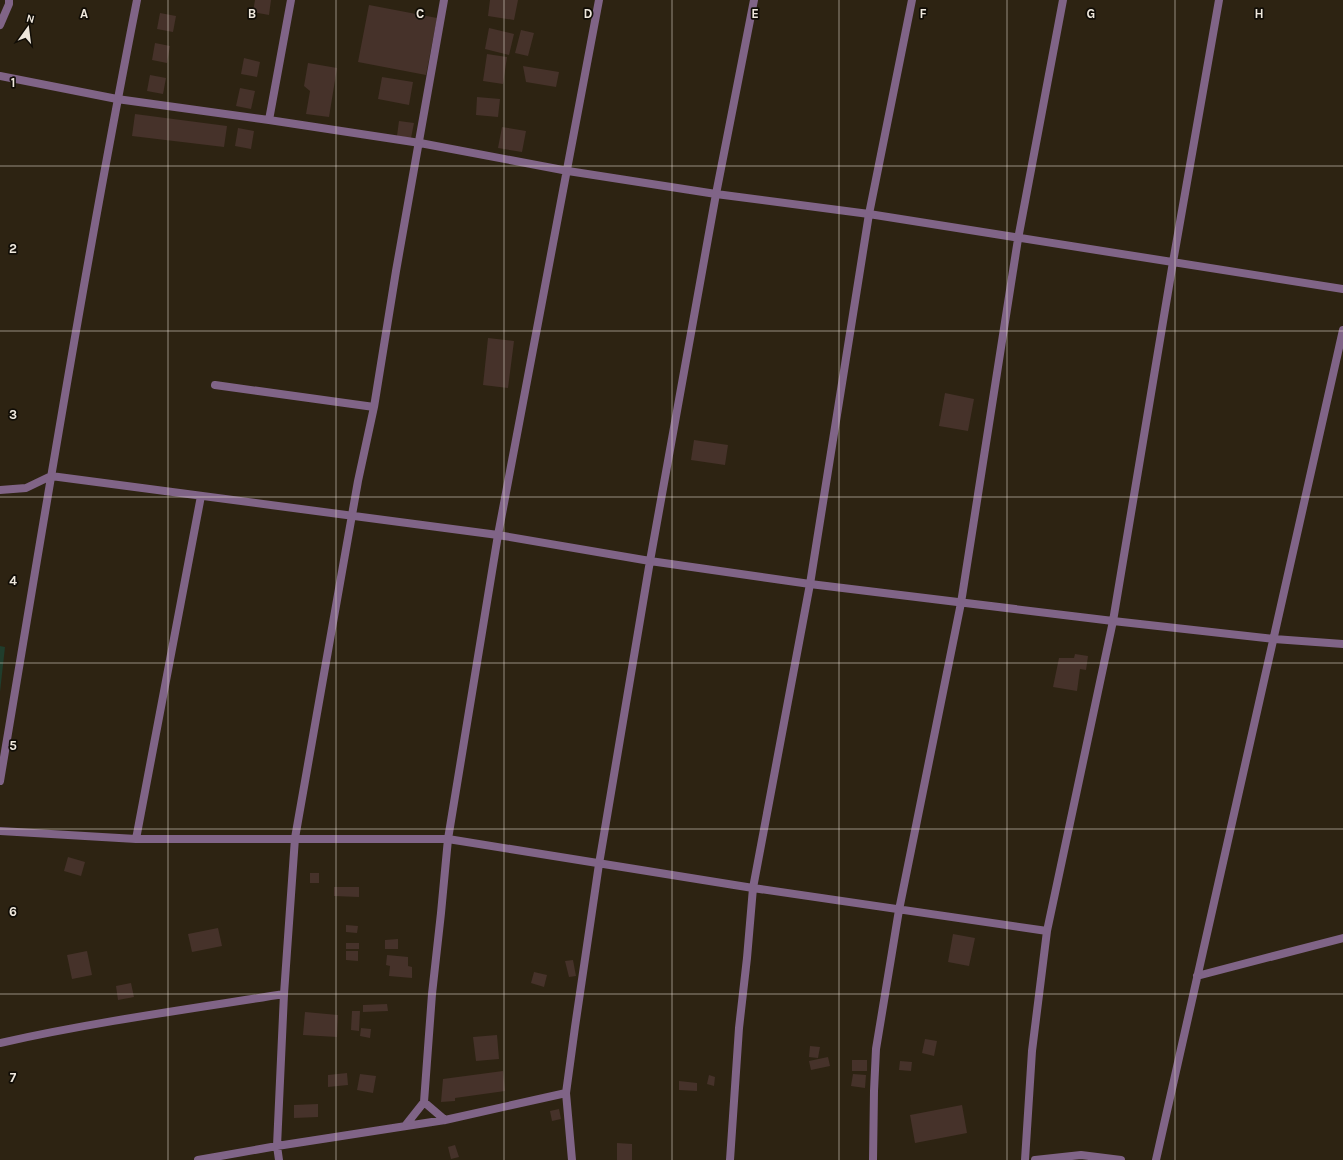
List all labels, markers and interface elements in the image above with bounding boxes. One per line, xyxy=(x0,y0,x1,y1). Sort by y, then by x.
text: A xyxy=(80,6,88,21)
text: B xyxy=(248,6,256,21)
text: C xyxy=(416,6,424,21)
text: D xyxy=(584,6,593,21)
text: E xyxy=(751,6,759,21)
text: F xyxy=(919,6,927,21)
text: G xyxy=(1087,6,1095,21)
text: H xyxy=(1254,6,1264,21)
north arrow xyxy=(8,8,48,48)
text: N xyxy=(25,12,36,26)
text: 1 xyxy=(11,75,15,90)
text: 2 xyxy=(9,241,17,256)
text: 3 xyxy=(9,407,17,422)
text: 4 xyxy=(9,573,17,588)
text: 5 xyxy=(9,738,17,753)
text: 6 xyxy=(9,904,17,919)
text: 7 xyxy=(10,1070,17,1085)

